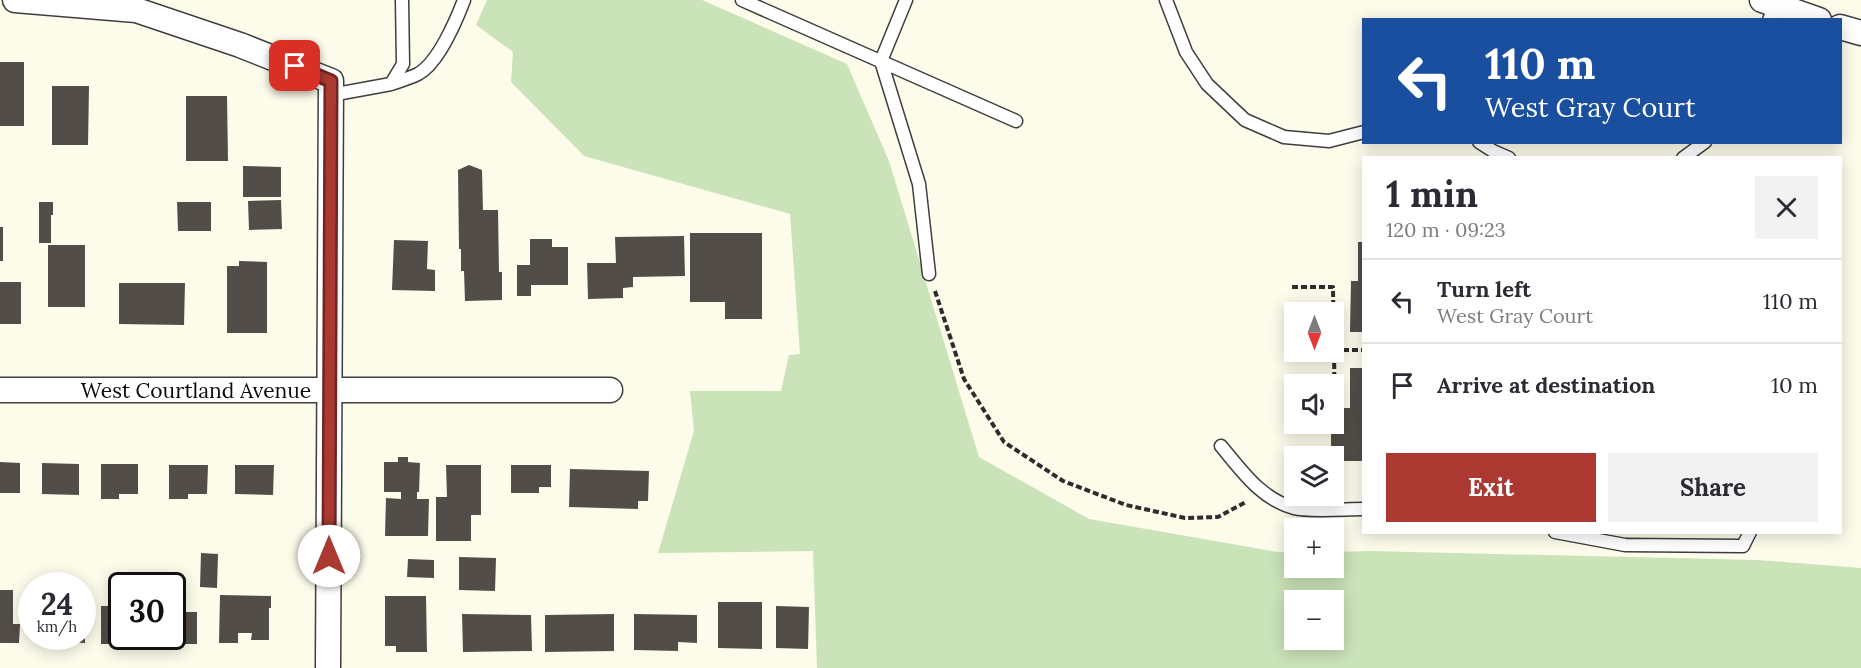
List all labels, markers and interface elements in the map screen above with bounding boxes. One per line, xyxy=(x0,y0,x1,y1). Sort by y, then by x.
text: 110 m xyxy=(1485,37,1596,91)
pin xyxy=(269,40,320,91)
icon: left xyxy=(1386,42,1464,120)
icon: arrive xyxy=(278,49,311,82)
text: West Gray Court xyxy=(1485,90,1696,124)
text: 1 min xyxy=(1386,171,1478,217)
button: close xyxy=(1755,176,1818,239)
text: 120 m · 09:23 xyxy=(1386,217,1506,242)
text: Turn left xyxy=(1437,275,1531,303)
icon: left xyxy=(1386,285,1419,318)
text: 110 m xyxy=(1763,287,1818,315)
north arrow xyxy=(1284,302,1344,362)
map controls xyxy=(1284,302,1344,650)
text: West Gray Court xyxy=(1437,303,1593,328)
icon: arrive xyxy=(1386,369,1419,402)
text: Arrive at destination xyxy=(1437,371,1655,399)
text: 10 m xyxy=(1771,371,1818,399)
button: sound xyxy=(1284,374,1344,434)
street label: West Courtland Avenue xyxy=(81,377,311,404)
button: layers xyxy=(1284,446,1344,506)
button: Exit xyxy=(1386,453,1596,522)
button: Share xyxy=(1608,453,1818,522)
button: + xyxy=(1284,518,1344,578)
position arrow xyxy=(297,524,361,588)
speed limit sign: 30 xyxy=(108,572,186,650)
text: 24 xyxy=(41,585,73,623)
button: − xyxy=(1284,590,1344,650)
text: km/h xyxy=(37,617,77,636)

